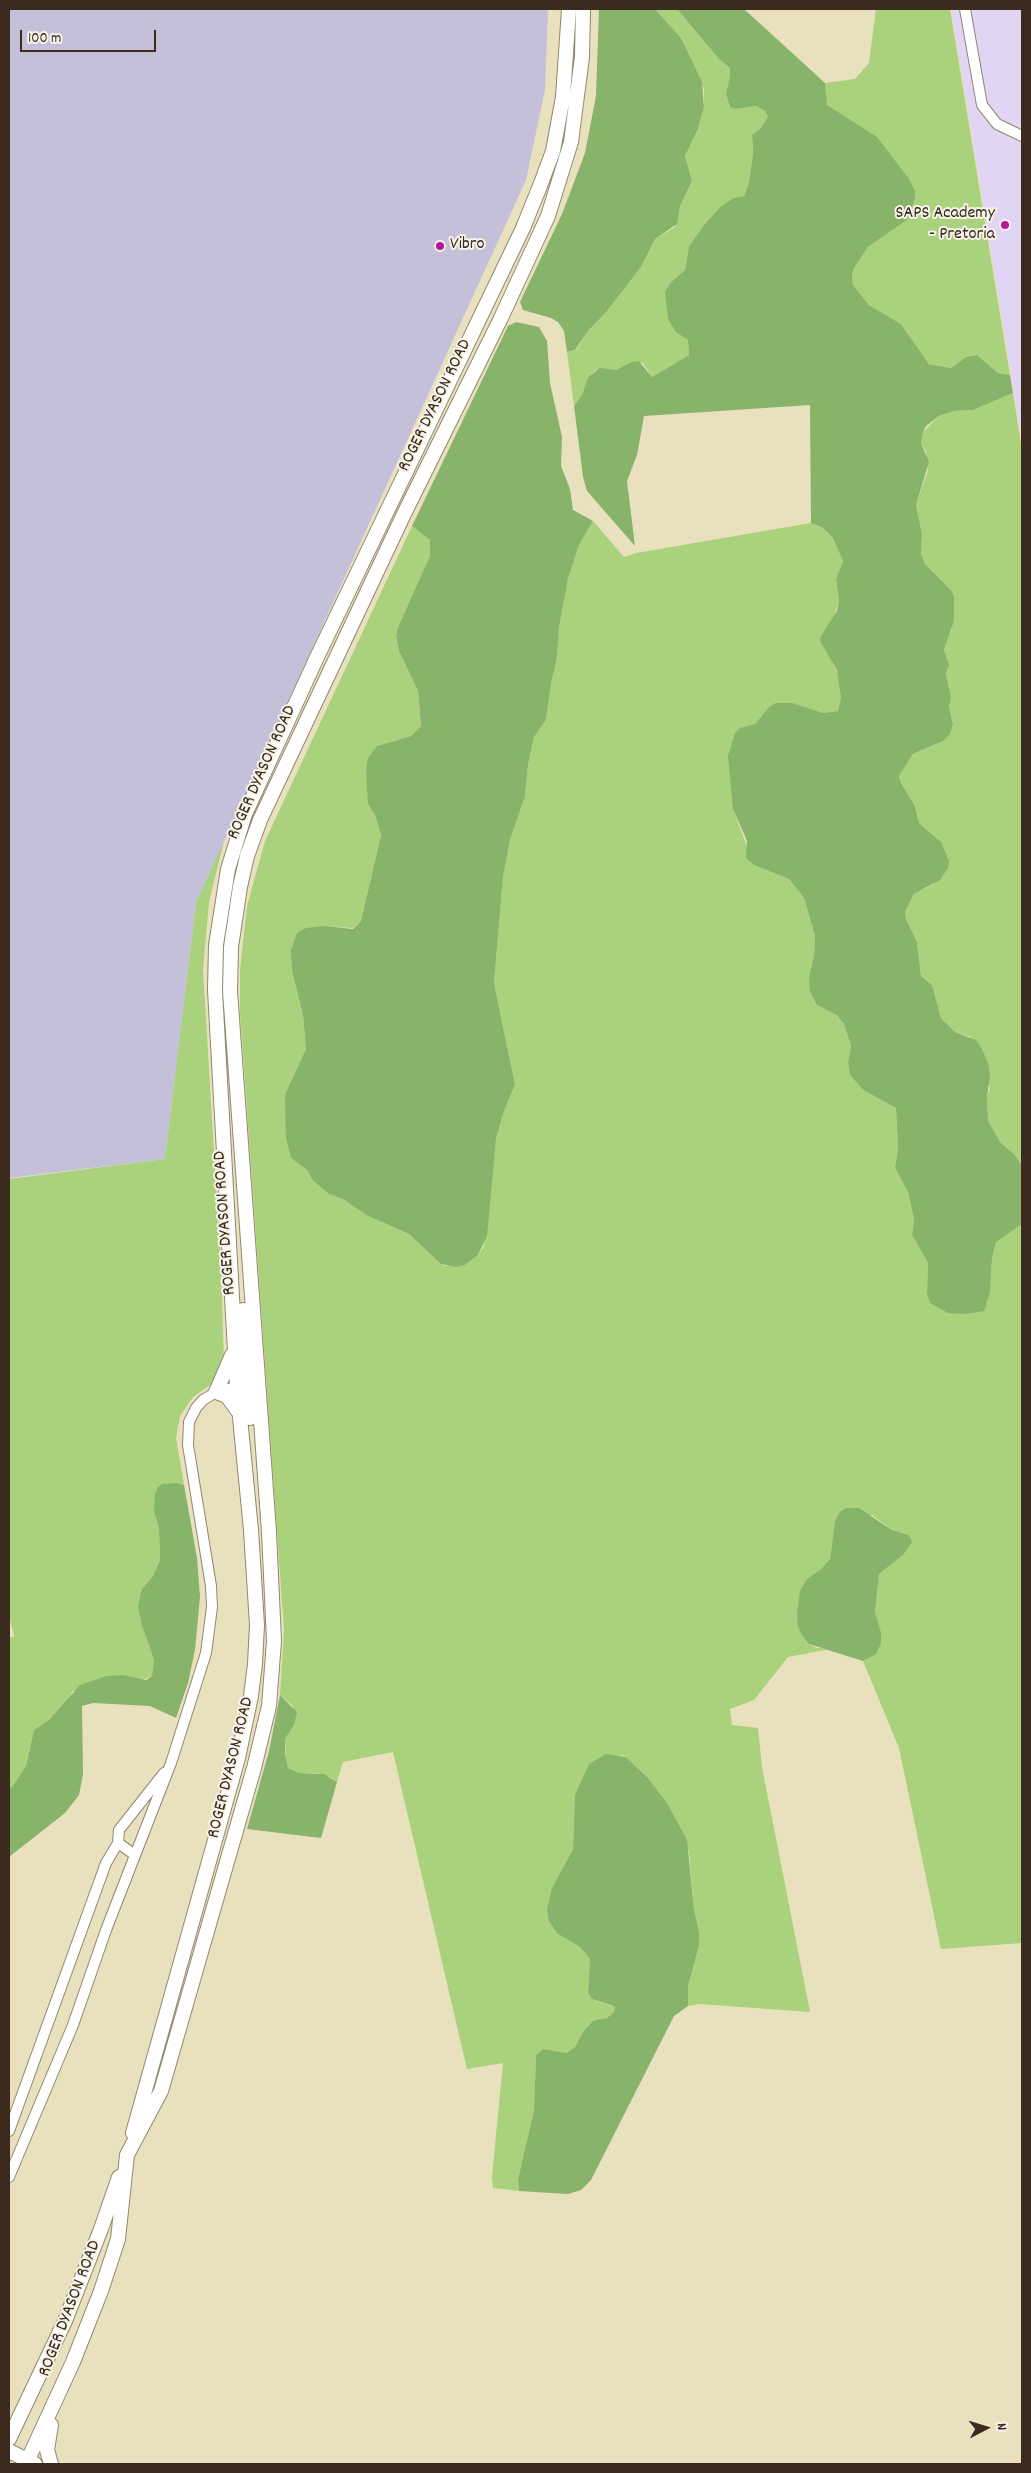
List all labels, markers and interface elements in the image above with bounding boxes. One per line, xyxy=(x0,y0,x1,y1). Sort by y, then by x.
scale bar xyxy=(22,20,159,52)
text: 100 m xyxy=(28,28,61,50)
place label: SAPS Academy - Pretoria xyxy=(895,204,995,246)
marker: SAPS Academy - Pretoria xyxy=(999,219,1011,231)
place label: Vibro xyxy=(450,235,484,257)
marker: Vibro xyxy=(434,240,446,252)
street label: ROGER DYASON ROAD xyxy=(395,336,477,476)
street label: ROGER DYASON ROAD xyxy=(224,703,302,843)
street label: ROGER DYASON ROAD xyxy=(210,1150,242,1296)
street label: ROGER DYASON ROAD xyxy=(204,1695,260,1841)
street label: ROGER DYASON ROAD xyxy=(35,2238,107,2380)
north arrow xyxy=(961,2403,1011,2453)
text: N xyxy=(991,2422,1011,2431)

